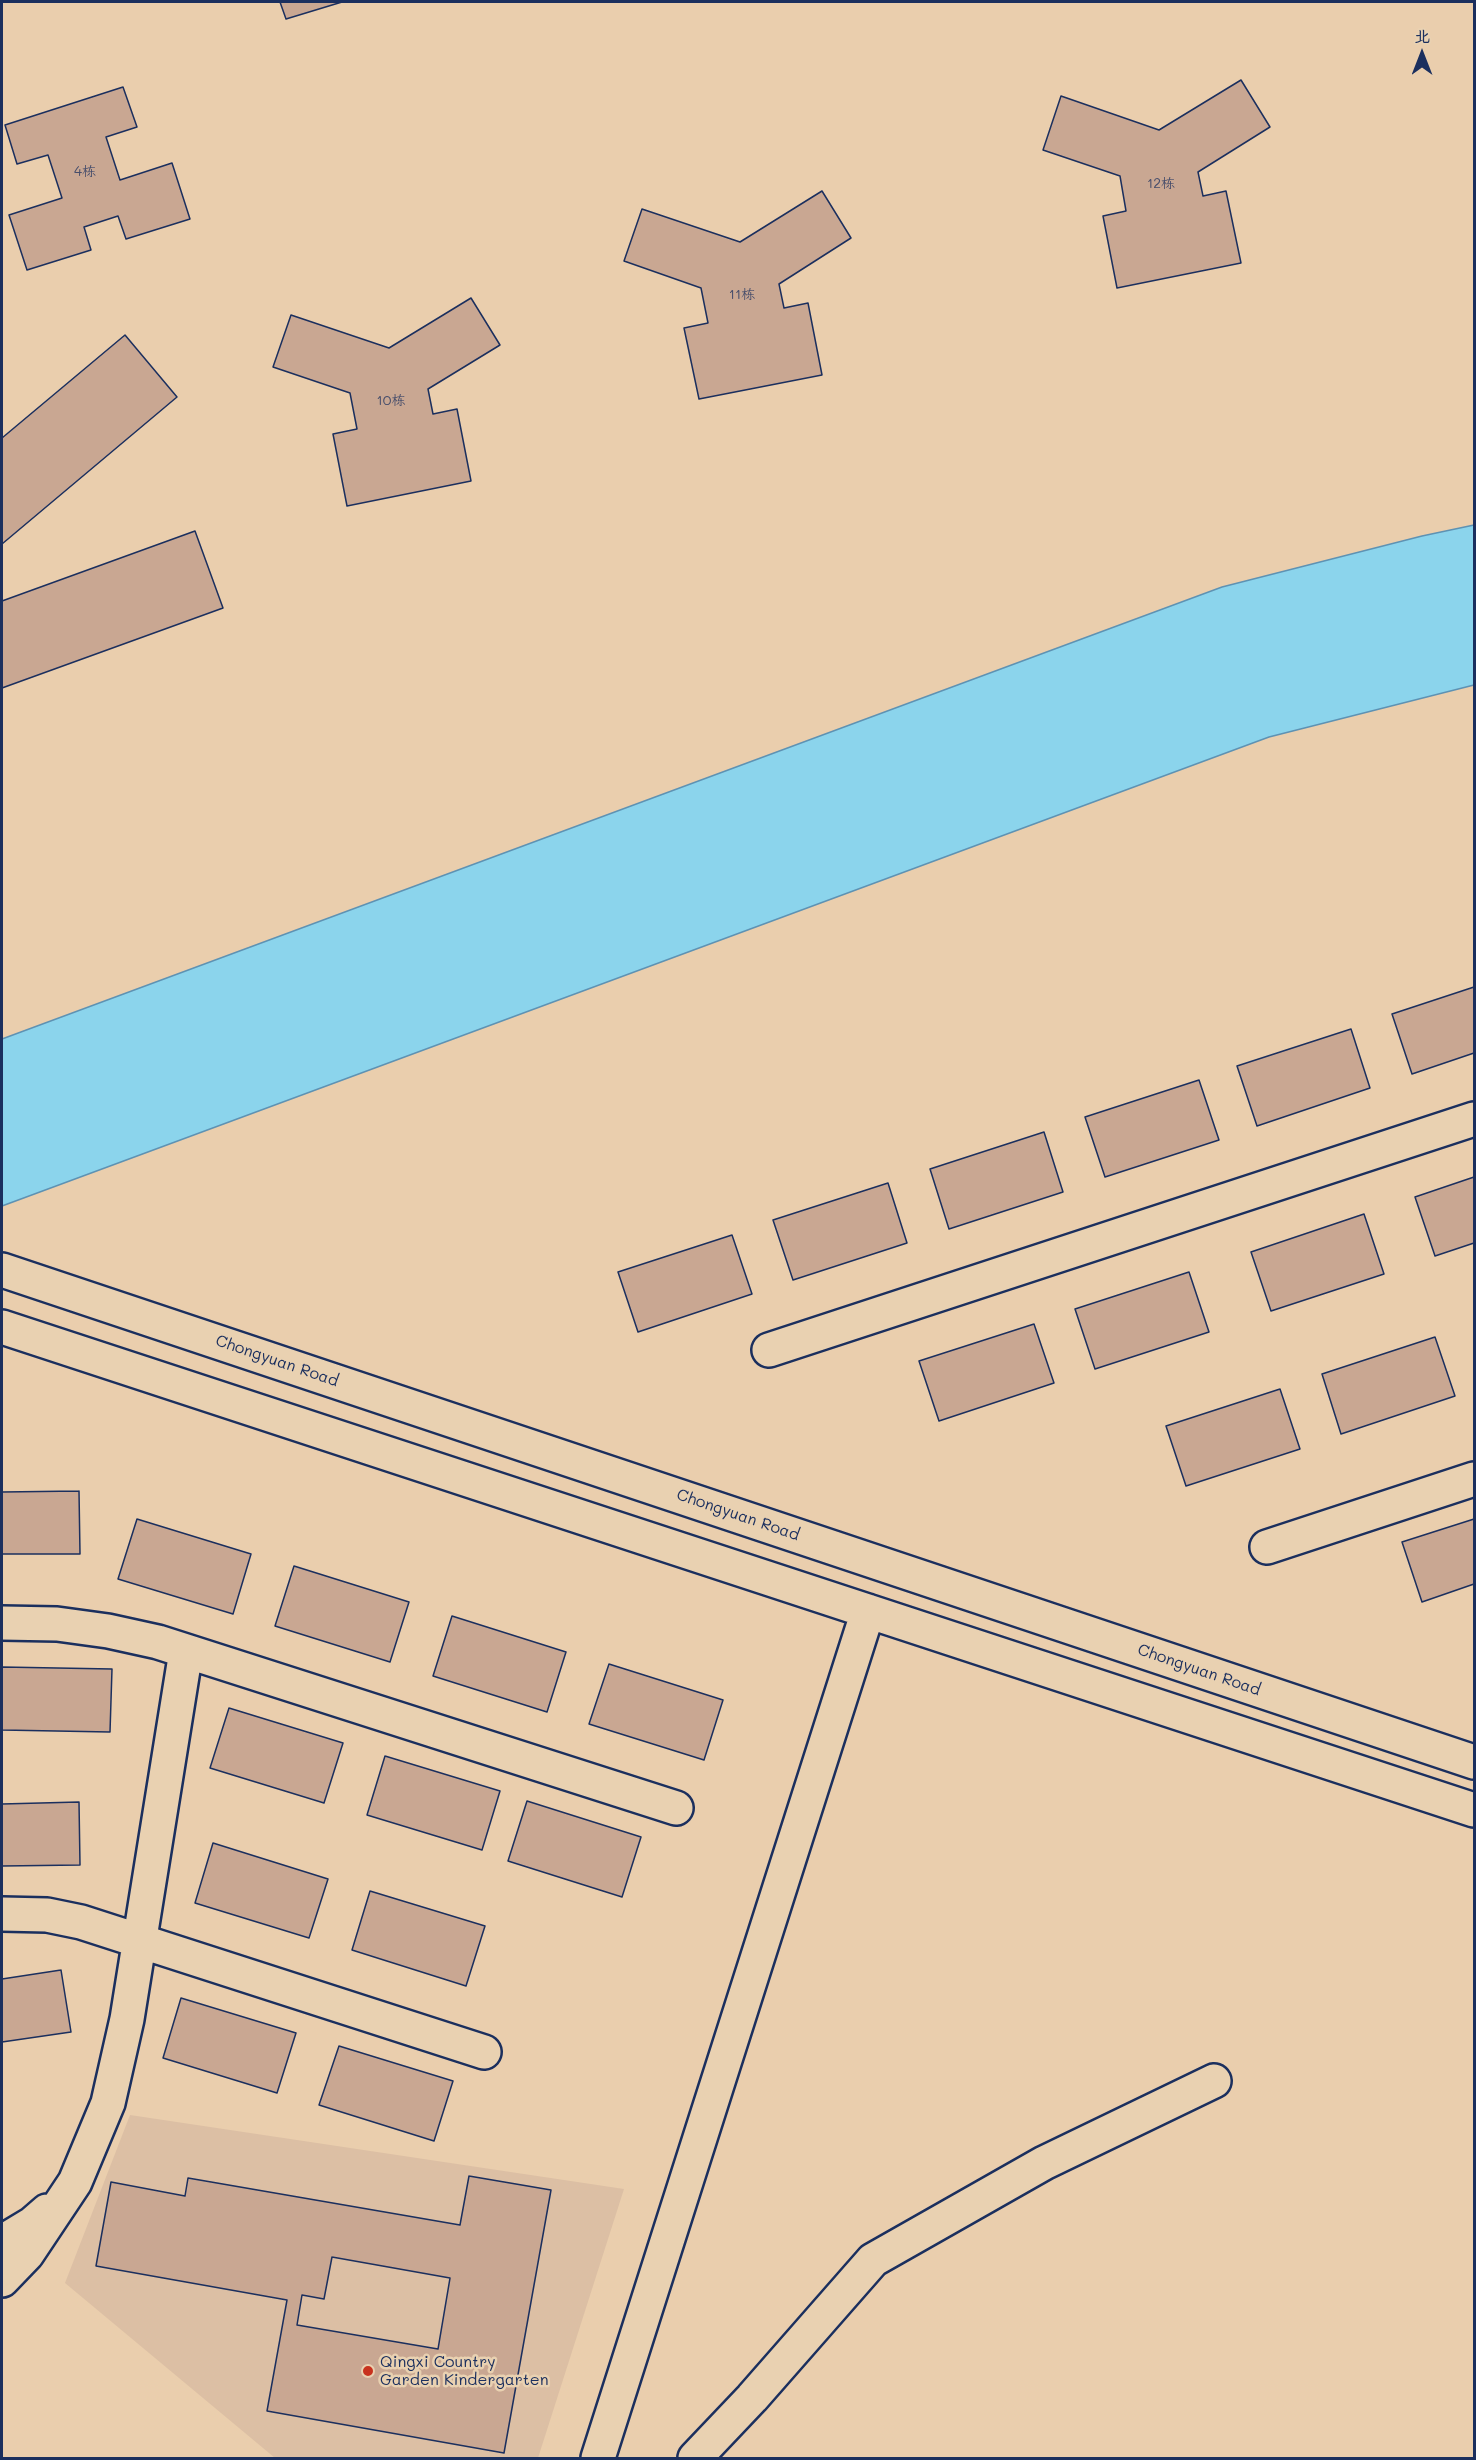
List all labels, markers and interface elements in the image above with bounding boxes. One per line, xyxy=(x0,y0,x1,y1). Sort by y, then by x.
north arrow xyxy=(1392,24,1452,84)
text: 北 xyxy=(1414,25,1430,46)
house number: 4栋 xyxy=(74,164,96,180)
house number: 12栋 xyxy=(1147,176,1175,192)
house number: 11栋 xyxy=(729,287,755,303)
house number: 10栋 xyxy=(377,393,405,409)
street label: Chongyuan Road xyxy=(213,1331,341,1391)
street label: Chongyuan Road xyxy=(674,1485,802,1545)
street label: Chongyuan Road xyxy=(1135,1640,1263,1700)
place label: Qingxi Country Garden Kindergarten xyxy=(380,2352,549,2390)
marker: Qingxi Country Garden Kindergarten xyxy=(361,2364,375,2378)

